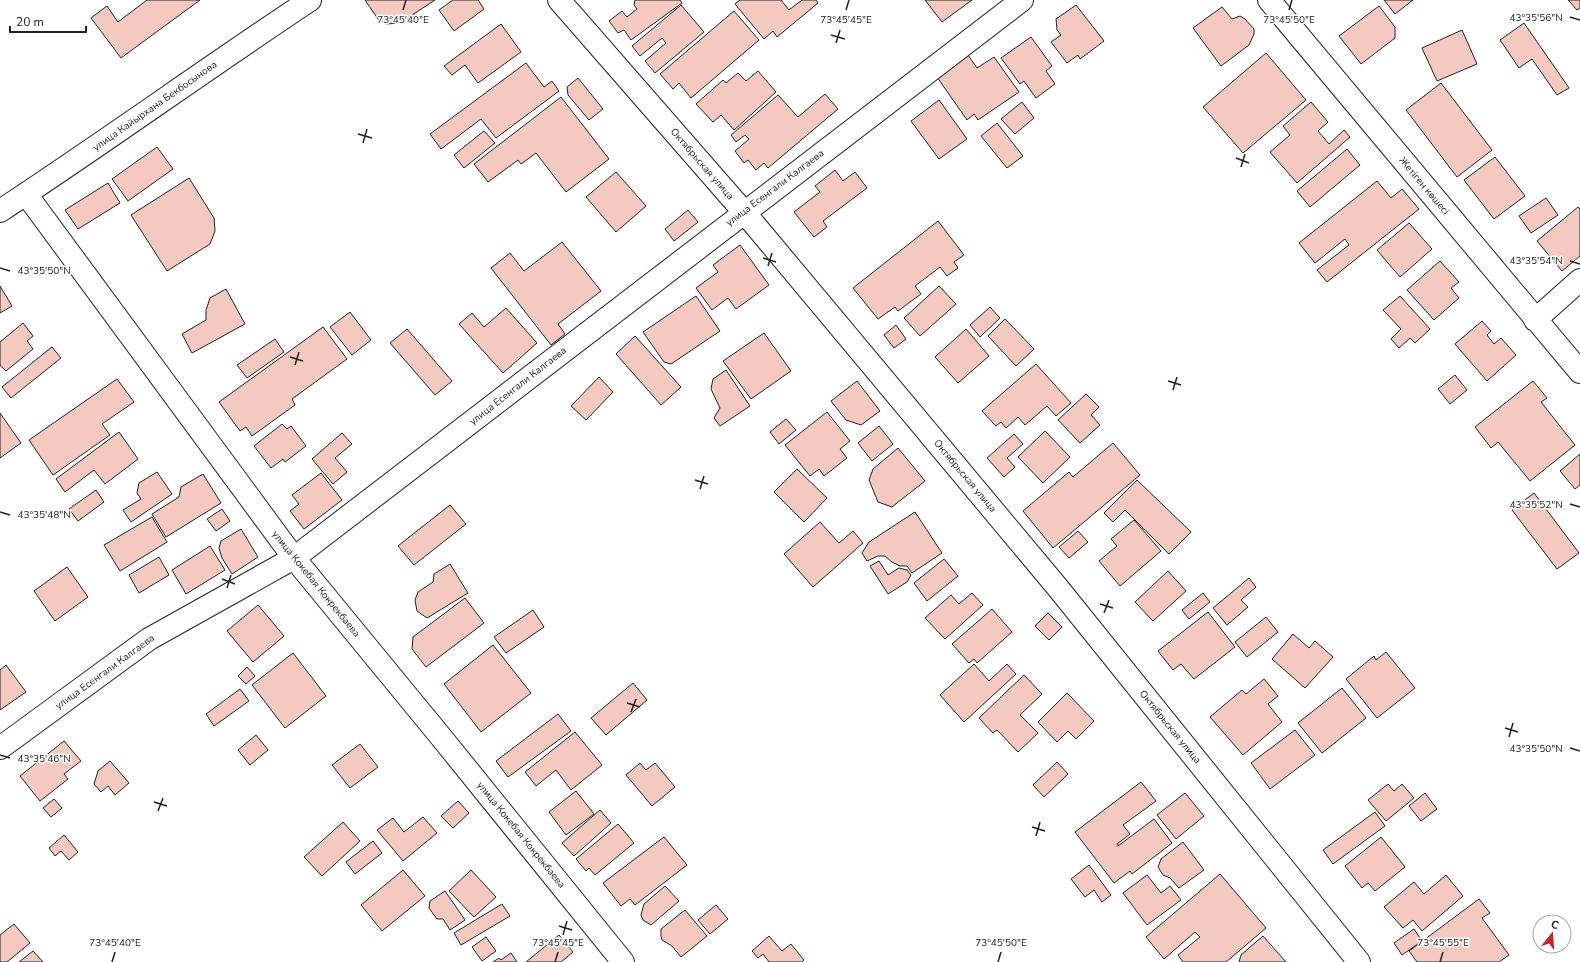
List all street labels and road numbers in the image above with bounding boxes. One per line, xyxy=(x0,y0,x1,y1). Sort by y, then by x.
street label: улица Кайырхана Бекбосынова xyxy=(90,58,220,154)
street label: Октябрьская улица xyxy=(667,125,737,203)
street label: улица Есенгали Калгаева xyxy=(723,146,827,230)
street label: Жетіген көшесі xyxy=(1396,154,1452,218)
street label: улица Есенгали Калгаева xyxy=(467,344,569,428)
street label: Октябрьская улица xyxy=(930,437,1000,515)
street label: улица Кокебая Кокрекбаева xyxy=(269,528,363,640)
street label: улица Есенгали Калгаева xyxy=(52,631,158,713)
street label: Октябрьская улица xyxy=(1136,687,1204,767)
street label: улица Кокебая Кокрекбаева xyxy=(474,779,568,891)

